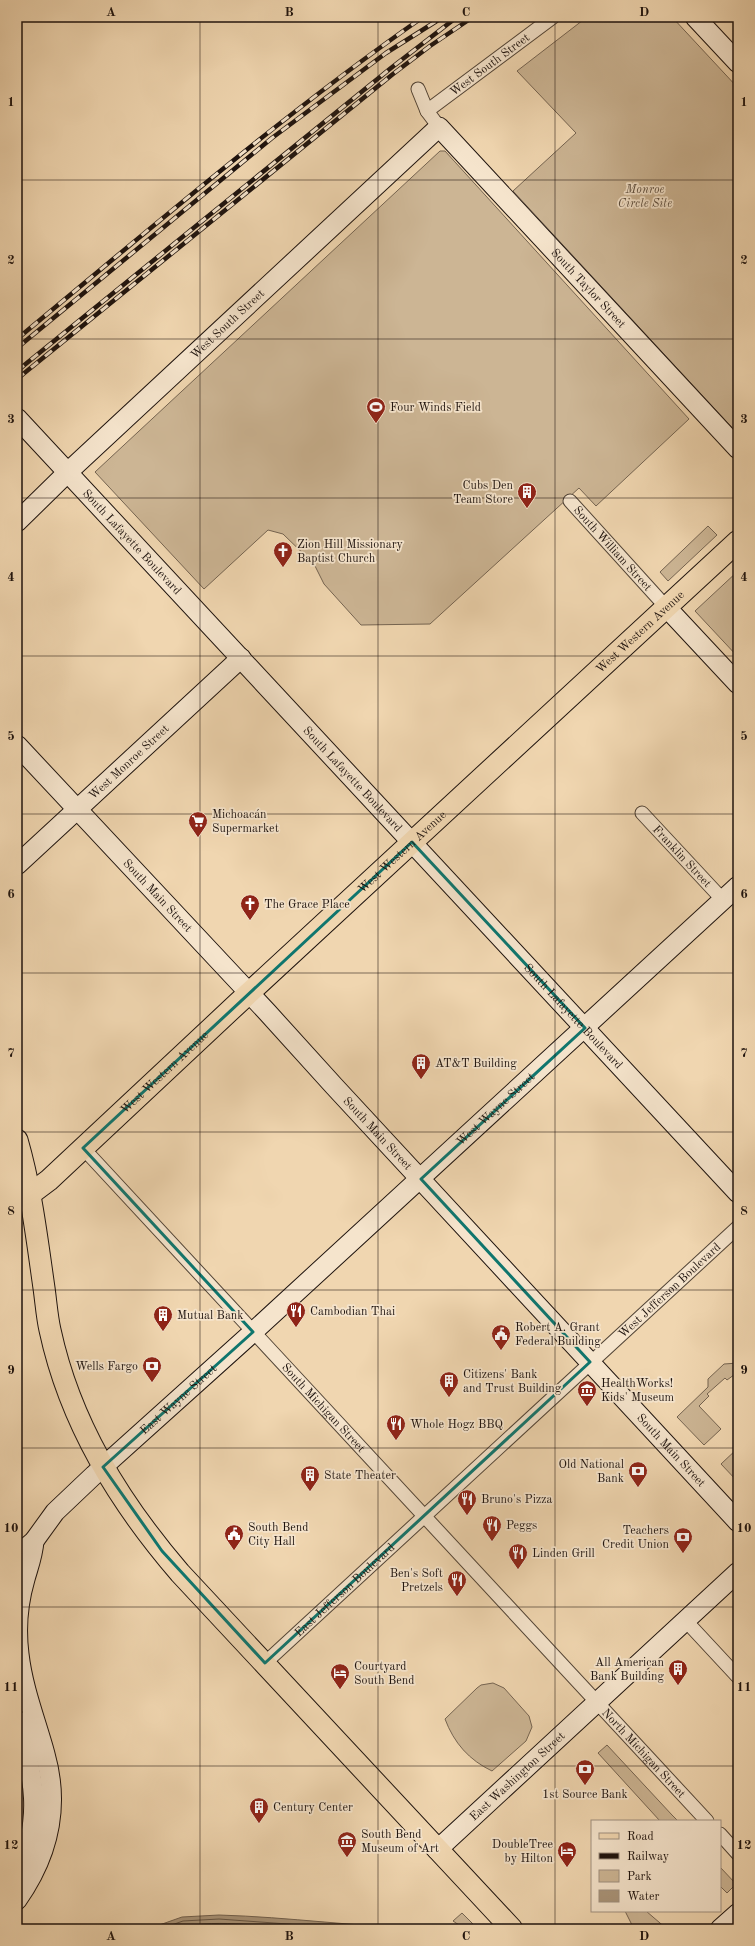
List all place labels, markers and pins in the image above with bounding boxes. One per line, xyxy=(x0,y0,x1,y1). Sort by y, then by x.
sports icon: Four Winds Field xyxy=(365,396,387,424)
place label: Four Winds Field xyxy=(390,402,481,414)
place label: Cubs Den Team Store xyxy=(453,480,514,506)
building icon: Cubs Den Team Store xyxy=(516,481,538,509)
place label: Zion Hill Missionary Baptist Church xyxy=(297,539,404,565)
church icon: Zion Hill Missionary Baptist Church xyxy=(272,540,294,568)
place label: Michoacán Supermarket xyxy=(212,809,279,835)
supermarket icon: Michoacán Supermarket xyxy=(187,810,209,838)
church icon: The Grace Place xyxy=(239,893,261,921)
place label: The Grace Place xyxy=(264,899,350,911)
building icon: AT&T Building xyxy=(410,1052,432,1080)
place label: AT&T Building xyxy=(435,1058,517,1070)
restaurant icon: Cambodian Thai xyxy=(285,1300,307,1328)
building icon: Mutual Bank xyxy=(152,1304,174,1332)
place label: Cambodian Thai xyxy=(310,1306,395,1318)
place label: Mutual Bank xyxy=(177,1310,244,1322)
place label: Robert A. Grant Federal Building xyxy=(515,1322,601,1348)
public building icon: Robert A. Grant Federal Building xyxy=(490,1323,512,1351)
bank icon: Wells Fargo xyxy=(141,1355,163,1383)
place label: Wells Fargo xyxy=(75,1361,138,1373)
place label: Citizens' Bank and Trust Building xyxy=(463,1369,562,1395)
building icon: Citizens' Bank and Trust Building xyxy=(438,1370,460,1398)
place label: HealthWorks! Kids' Museum xyxy=(601,1378,675,1404)
museum icon: HealthWorks! Kids' Museum xyxy=(576,1379,598,1407)
restaurant icon: Whole Hogz BBQ xyxy=(385,1413,407,1441)
place label: Whole Hogz BBQ xyxy=(410,1419,503,1431)
place label: Old National Bank xyxy=(559,1459,624,1485)
bank icon: Old National Bank xyxy=(627,1460,649,1488)
building icon: State Theater xyxy=(299,1464,321,1492)
place label: State Theater xyxy=(324,1470,396,1482)
restaurant icon: Bruno's Pizza xyxy=(456,1488,478,1516)
place label: Bruno's Pizza xyxy=(481,1494,552,1506)
restaurant icon: Peggs xyxy=(481,1514,503,1542)
place label: Peggs xyxy=(506,1520,537,1532)
place label: South Bend City Hall xyxy=(248,1522,308,1548)
public building icon: South Bend City Hall xyxy=(223,1523,245,1551)
place label: Teachers Credit Union xyxy=(602,1525,670,1551)
bank icon: Teachers Credit Union xyxy=(672,1526,694,1554)
restaurant icon: Linden Grill xyxy=(507,1542,529,1570)
place label: Linden Grill xyxy=(532,1548,595,1560)
place label: Ben's Soft Pretzels xyxy=(390,1568,443,1594)
restaurant icon: Ben's Soft Pretzels xyxy=(446,1569,468,1597)
place label: All American Bank Building xyxy=(590,1657,665,1683)
building icon: All American Bank Building xyxy=(667,1658,689,1686)
place label: Courtyard South Bend xyxy=(354,1661,414,1687)
hotel icon: Courtyard South Bend xyxy=(329,1662,351,1690)
bank icon: 1st Source Bank xyxy=(574,1758,596,1786)
place label: 1st Source Bank xyxy=(542,1789,628,1801)
building icon: Century Center xyxy=(248,1796,270,1824)
place label: Century Center xyxy=(273,1802,353,1814)
place label: South Bend Museum of Art xyxy=(361,1829,439,1855)
museum icon: South Bend Museum of Art xyxy=(336,1830,358,1858)
place label: DoubleTree by Hilton xyxy=(492,1839,554,1865)
hotel icon: DoubleTree by Hilton xyxy=(556,1840,578,1868)

